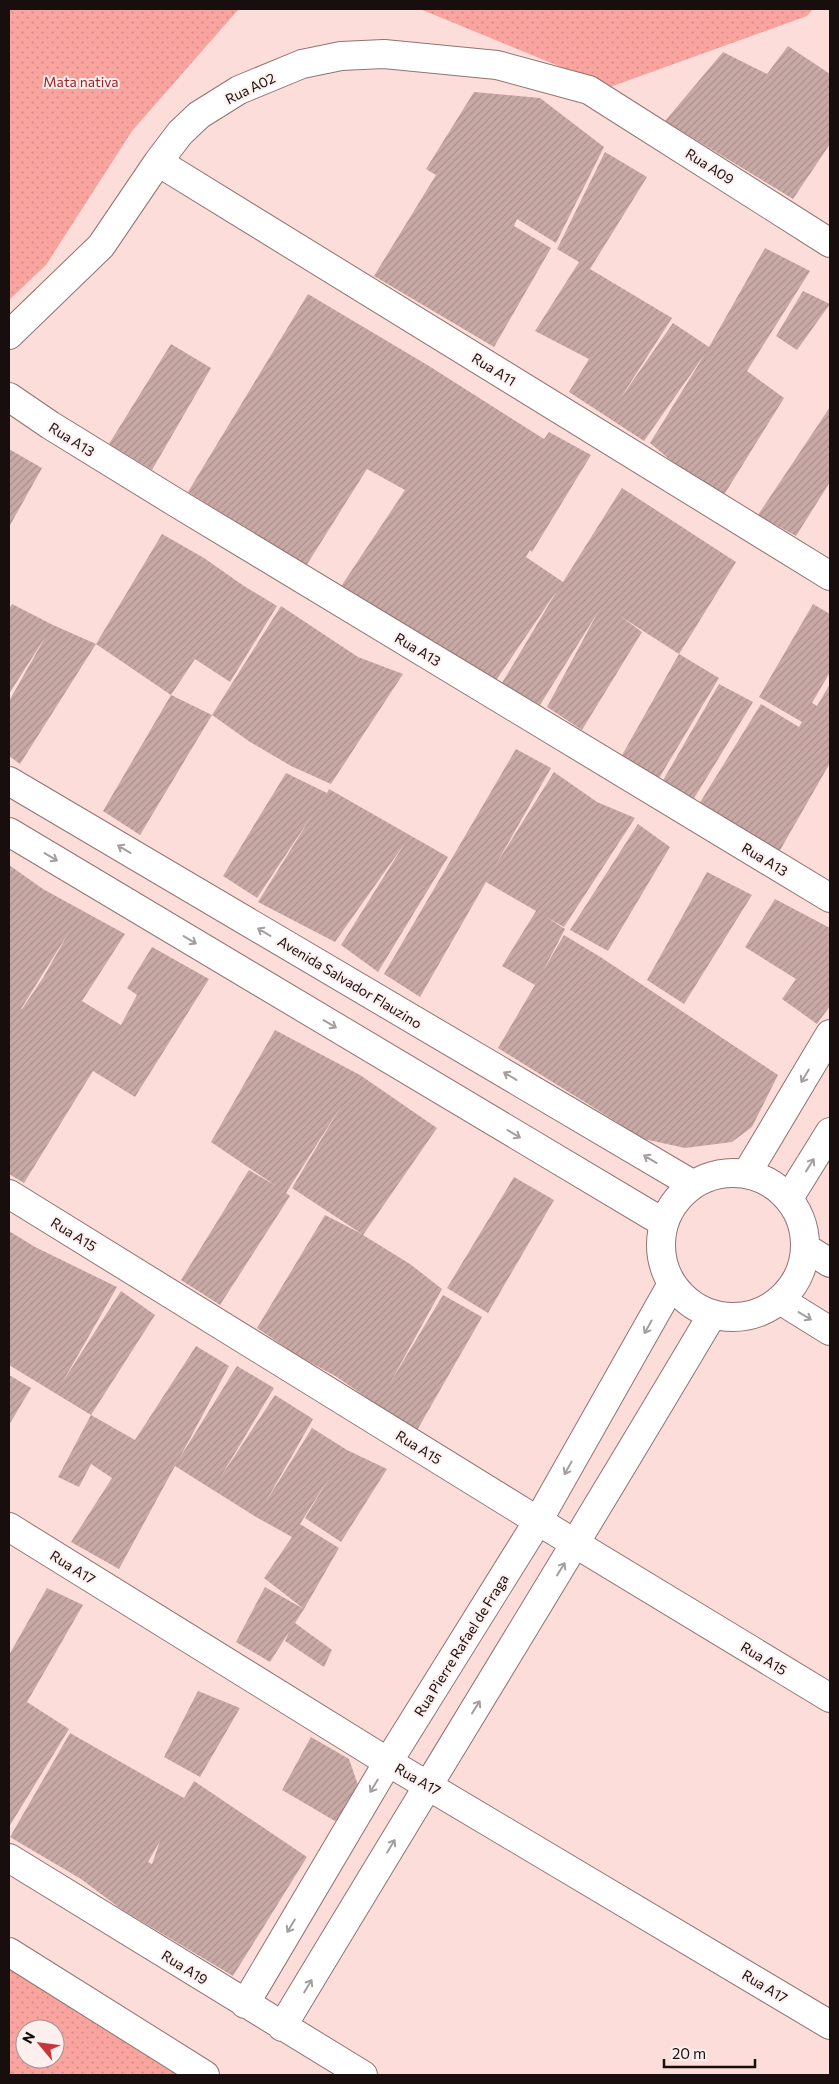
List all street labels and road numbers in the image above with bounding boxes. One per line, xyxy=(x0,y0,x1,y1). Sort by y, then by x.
street label: Rua A02 xyxy=(222,69,278,107)
street label: Rua A09 xyxy=(683,144,737,188)
street label: Rua A11 xyxy=(469,349,519,389)
street label: Rua A13 xyxy=(46,418,98,460)
street label: Rua A13 xyxy=(392,629,444,669)
street label: Rua A13 xyxy=(739,839,791,879)
street label: Avenida Salvador Flauzino xyxy=(275,932,425,1032)
street label: Rua A15 xyxy=(48,1213,100,1255)
street label: Rua A15 xyxy=(393,1426,445,1468)
street label: Rua A17 xyxy=(47,1546,99,1588)
street label: Rua Pierre Rafael de Fraga xyxy=(410,1571,512,1719)
street label: Rua A15 xyxy=(738,1638,790,1678)
street label: Rua A17 xyxy=(392,1759,444,1799)
street label: Rua A19 xyxy=(159,1946,211,1988)
street label: Rua A17 xyxy=(739,1966,791,2006)

